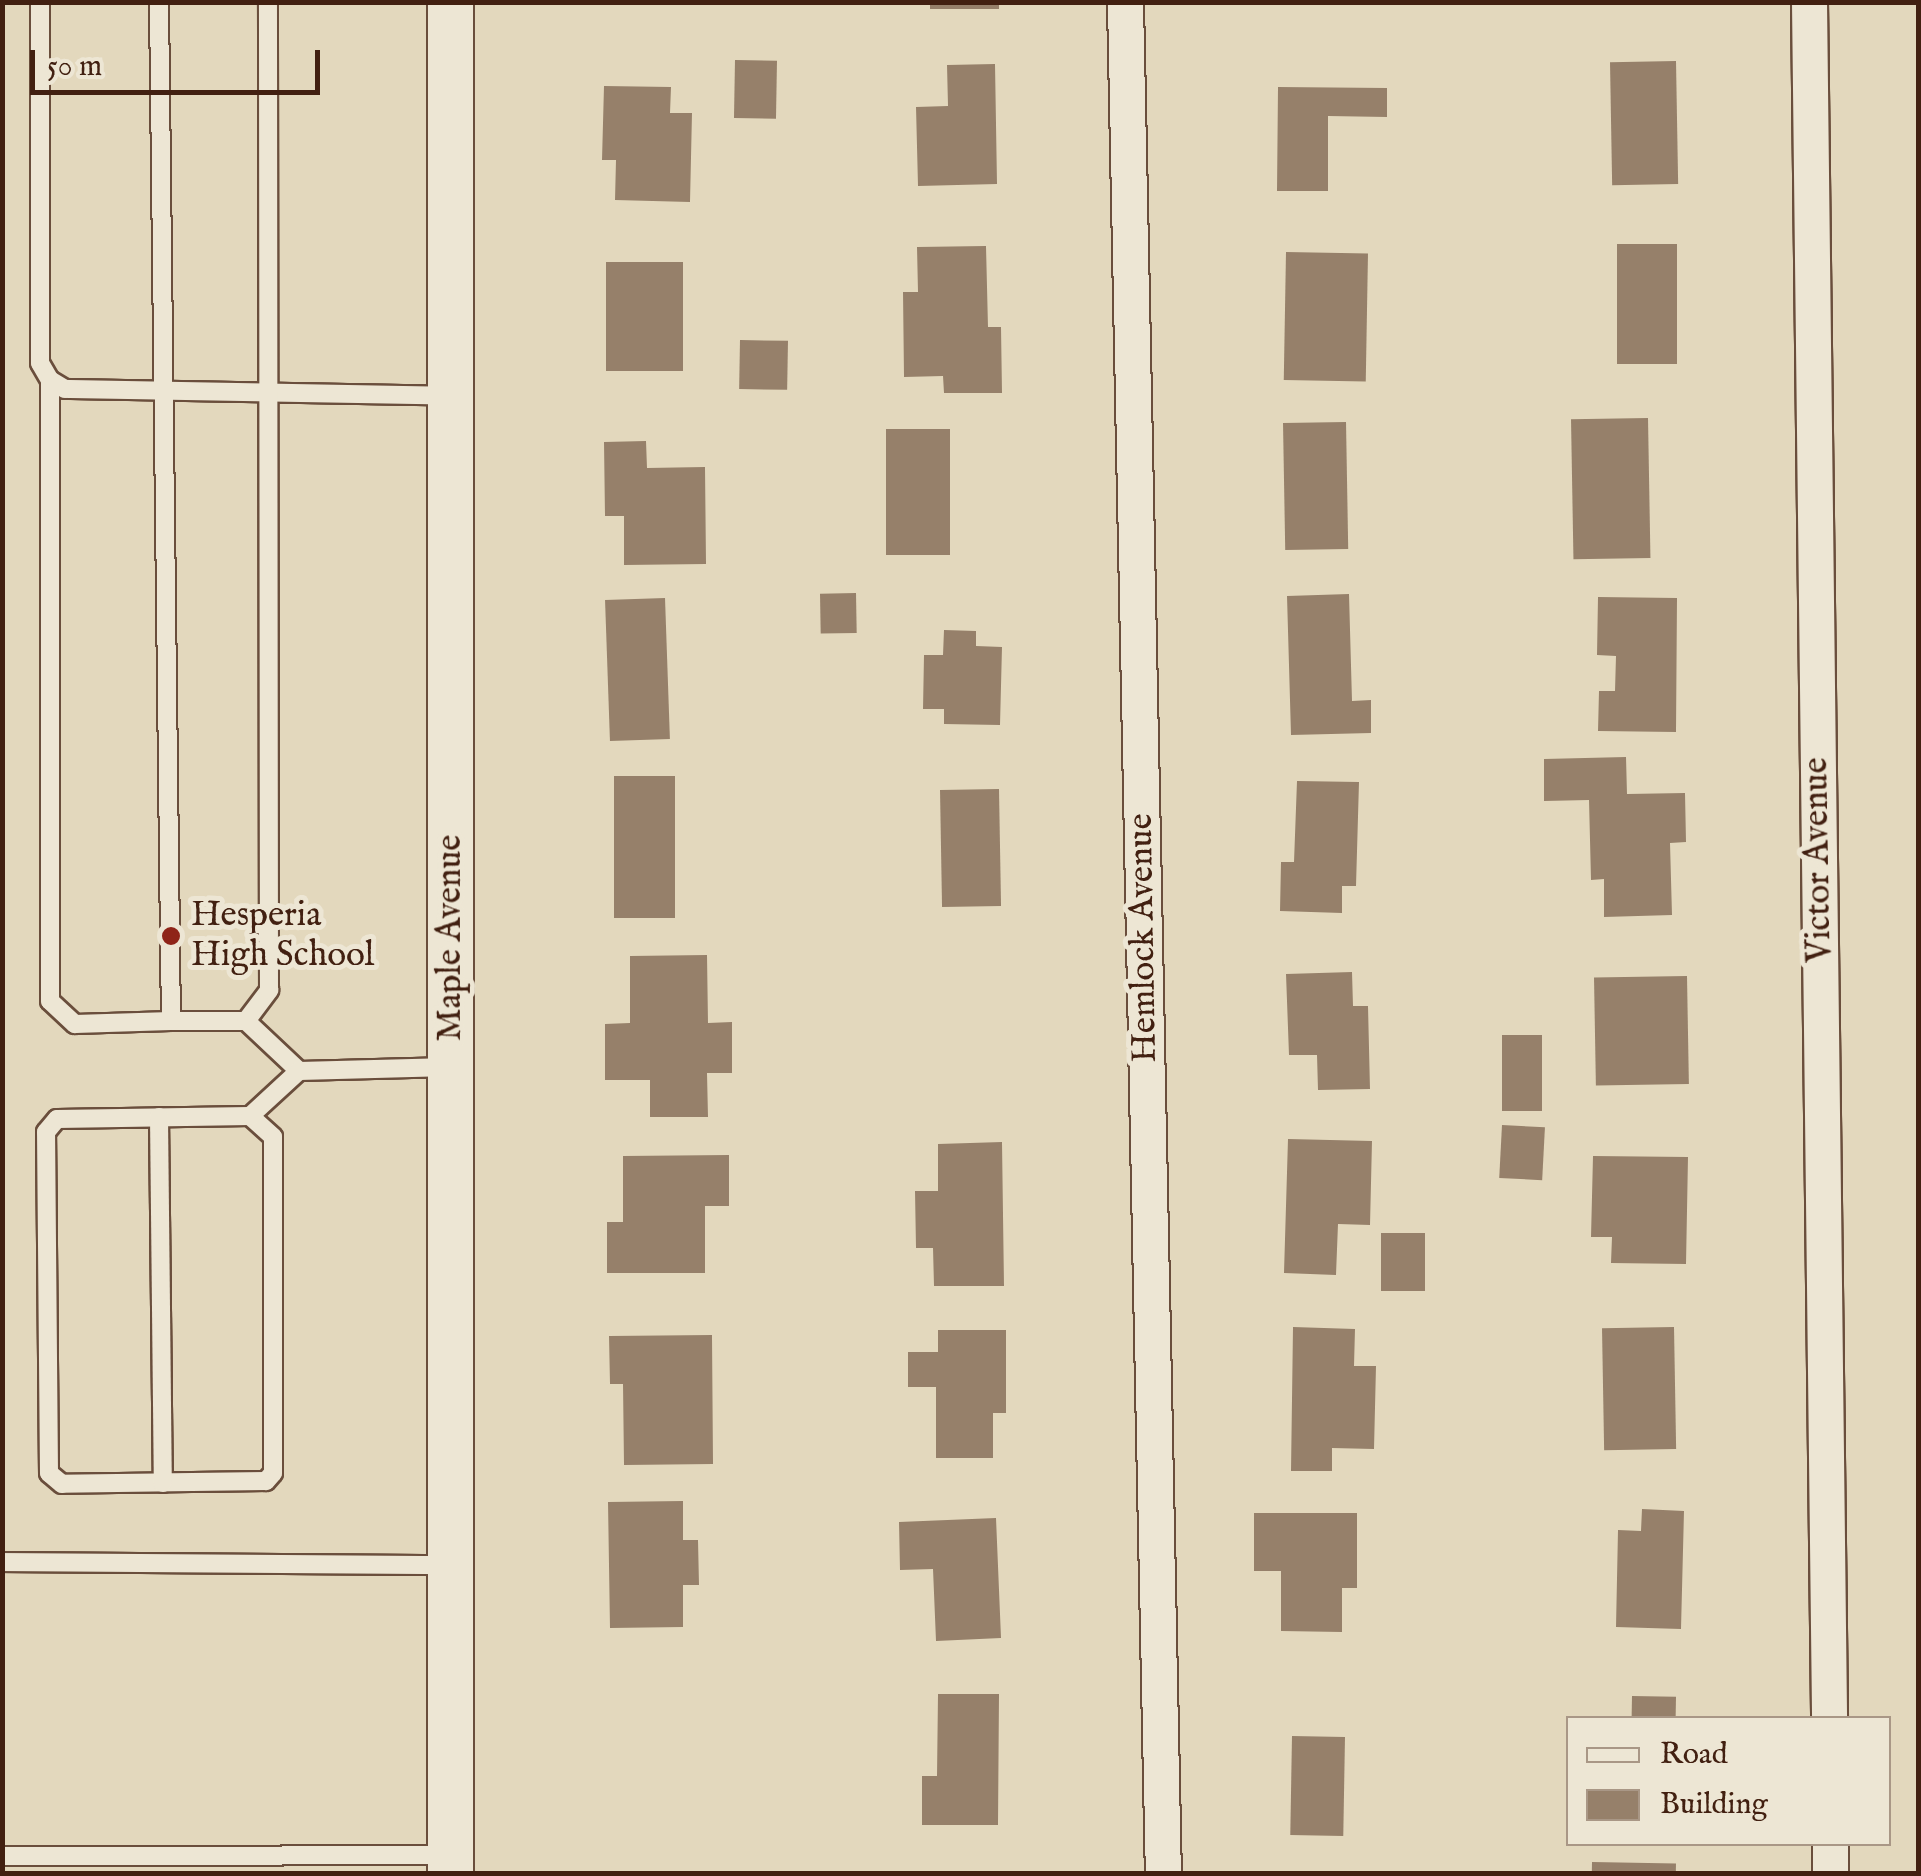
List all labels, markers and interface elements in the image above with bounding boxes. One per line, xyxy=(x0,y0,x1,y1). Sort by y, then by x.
scale bar xyxy=(35,30,325,92)
text: 50 m xyxy=(47,48,102,86)
street label: Victor Avenue xyxy=(1796,757,1842,963)
street label: Hemlock Avenue xyxy=(1121,813,1167,1063)
street label: Maple Avenue xyxy=(430,835,472,1041)
place label: Hesperia High School xyxy=(191,895,374,977)
marker: Hesperia High School xyxy=(160,925,182,947)
legend xyxy=(1566,1716,1891,1846)
text: Road xyxy=(1660,1736,1728,1774)
text: Building xyxy=(1660,1786,1768,1824)

